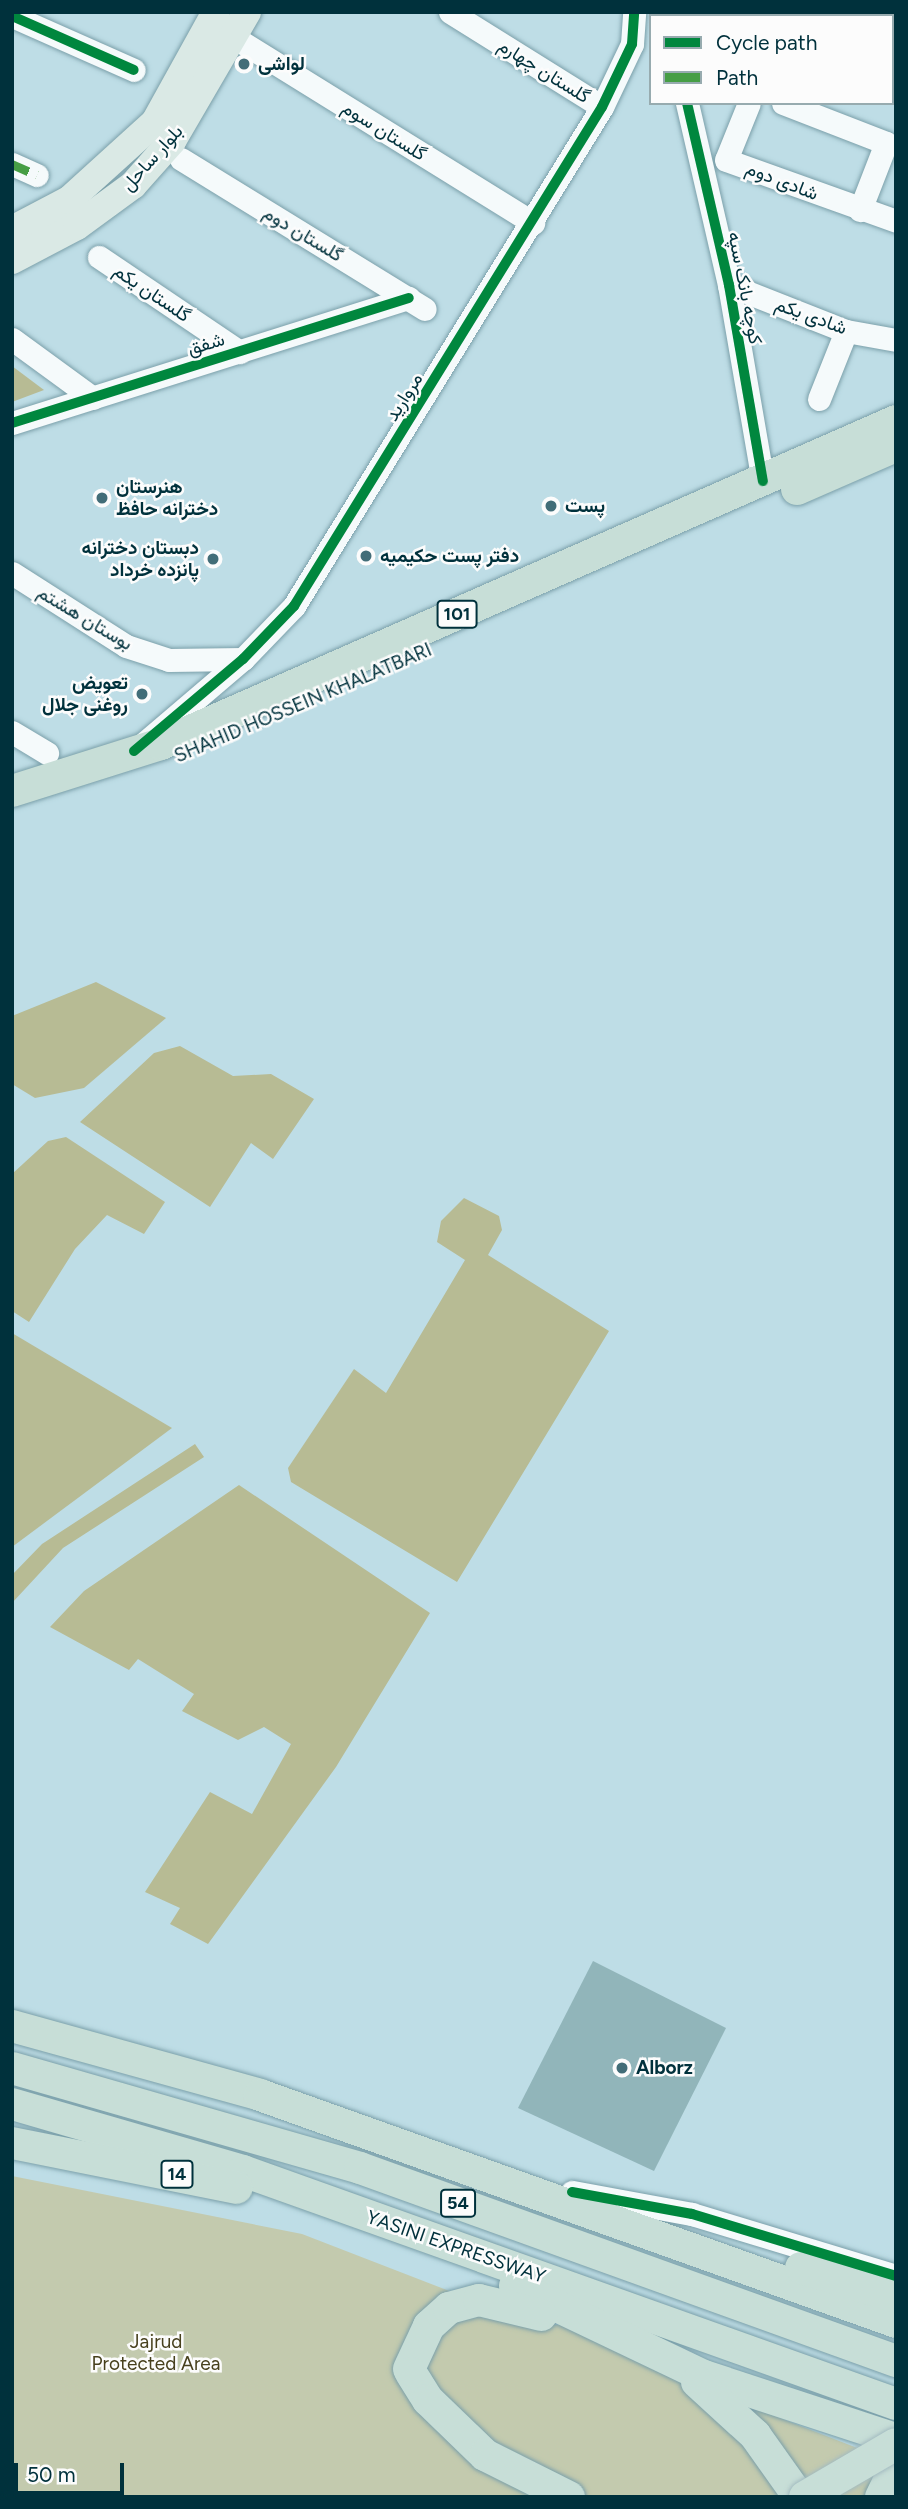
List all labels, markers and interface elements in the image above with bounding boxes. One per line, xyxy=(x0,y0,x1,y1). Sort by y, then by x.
legend xyxy=(649,14,894,105)
text: Cycle path xyxy=(716,30,817,55)
street label: گلستان چهارم xyxy=(494,34,594,108)
place label: لواشی xyxy=(258,53,305,75)
marker: لواشی xyxy=(236,56,252,72)
text: Path xyxy=(716,65,758,90)
street label: گلستان سوم xyxy=(338,96,430,166)
street label: بلوار ساحل xyxy=(116,120,188,196)
street label: شادی دوم xyxy=(742,157,822,205)
street label: گلستان دوم xyxy=(259,201,347,267)
street label: کوچه بانک سپه xyxy=(723,230,767,346)
street label: گلستان یکم xyxy=(109,259,195,327)
street label: شادی یکم xyxy=(772,292,850,340)
street label: شفق xyxy=(185,328,227,360)
street label: مروارید xyxy=(380,369,428,425)
place label: هنرستان دخترانه حافظ xyxy=(116,476,218,520)
marker: هنرستان دخترانه حافظ xyxy=(94,490,110,506)
place label: پست xyxy=(565,495,605,517)
marker: پست xyxy=(543,498,559,514)
place label: دبستان دخترانه پانزده خرداد xyxy=(81,537,199,581)
place label: دفتر پست حکیمیه xyxy=(380,545,519,567)
marker: دفتر پست حکیمیه xyxy=(358,548,374,564)
marker: دبستان دخترانه پانزده خرداد xyxy=(205,551,221,567)
street label: بوستان هشتم xyxy=(33,581,137,655)
road number: 101 xyxy=(436,600,478,628)
street label: SHAHID HOSSEIN KHALATBARI xyxy=(171,638,435,768)
place label: تعویض روغنی جلال xyxy=(42,672,128,716)
marker: تعویض روغنی جلال xyxy=(134,686,150,702)
place label: Alborz xyxy=(636,2057,693,2079)
marker: Alborz xyxy=(614,2060,630,2076)
road number: 14 xyxy=(160,2160,194,2188)
road number: 54 xyxy=(439,2188,477,2218)
street label: YASINI EXPRESSWAY xyxy=(363,2206,549,2288)
park label: Jajrud Protected Area xyxy=(92,2331,220,2375)
scale bar xyxy=(18,2450,128,2494)
text: 50 m xyxy=(27,2462,76,2487)

